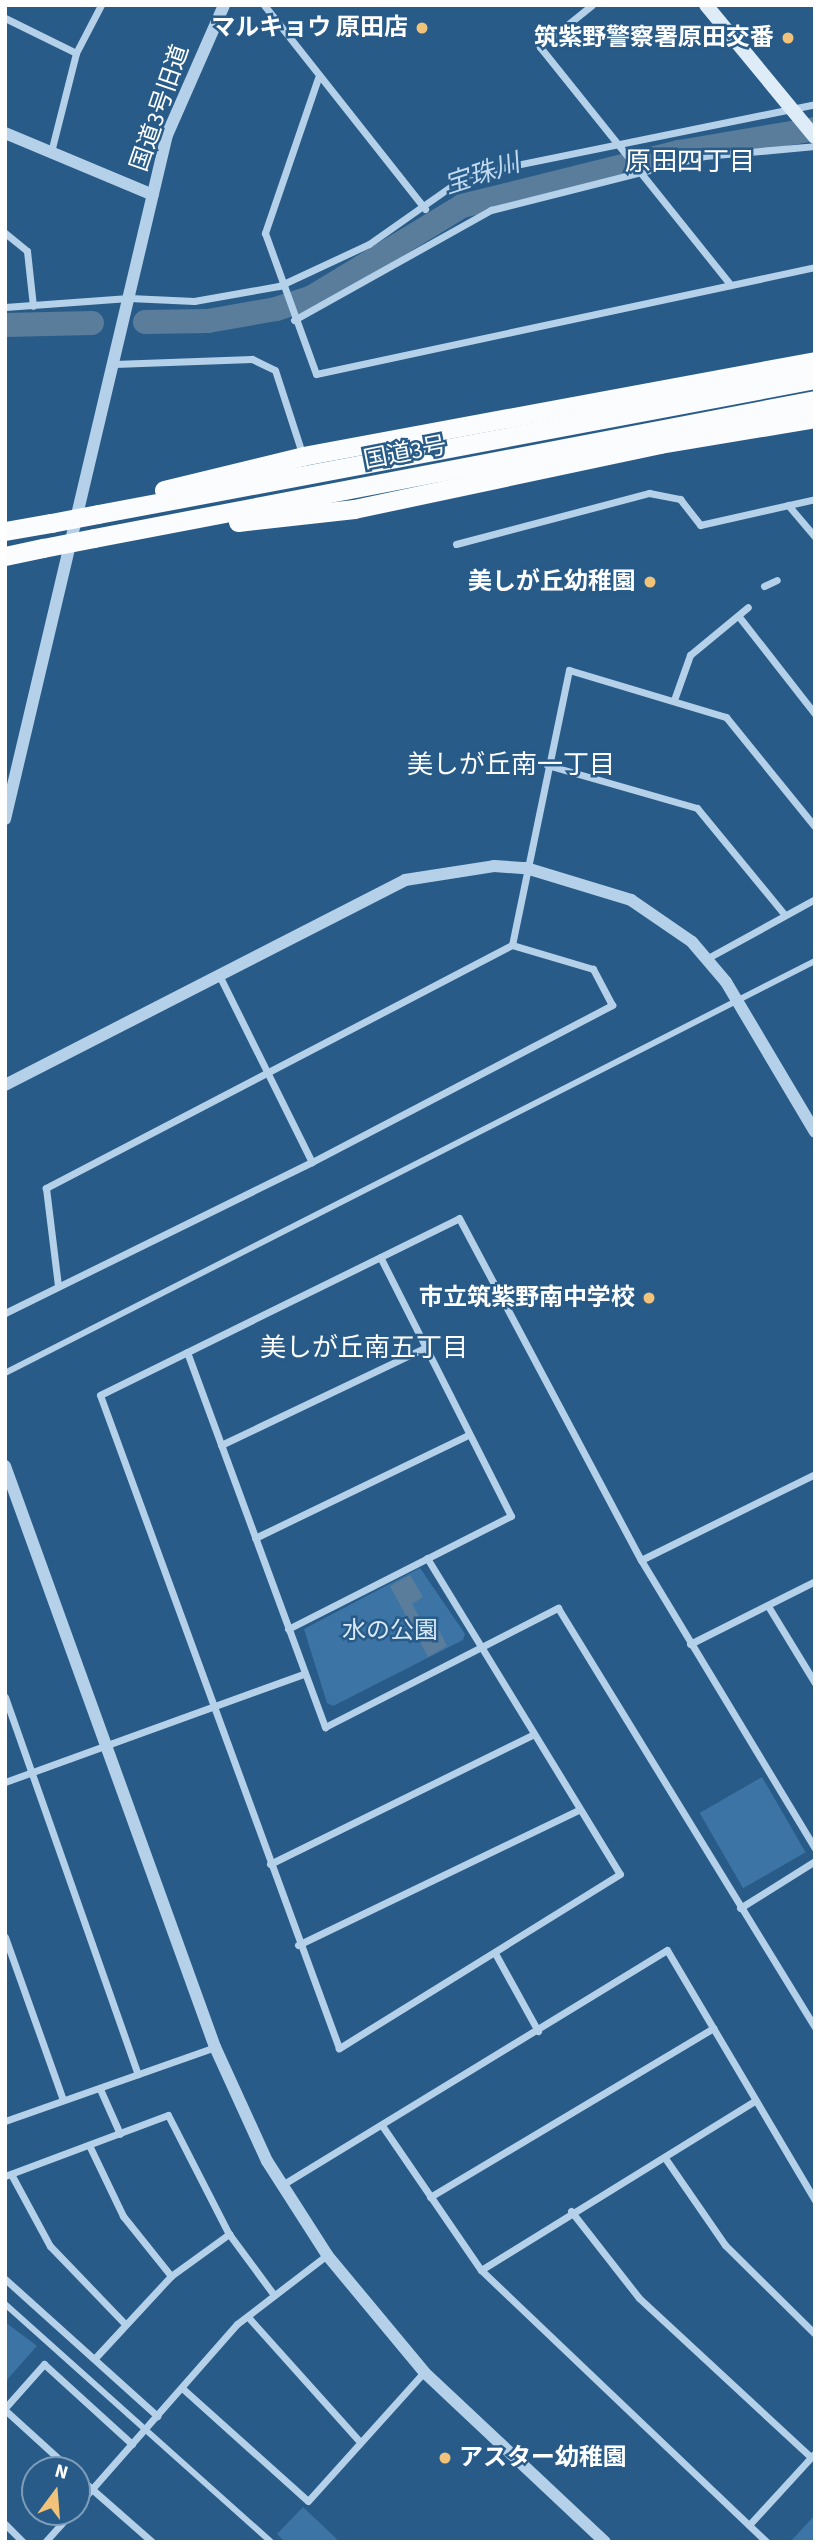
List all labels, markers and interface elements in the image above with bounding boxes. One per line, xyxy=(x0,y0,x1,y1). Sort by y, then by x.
place label: マルキョウ 原田店 xyxy=(211,14,408,42)
marker: マルキョウ 原田店 xyxy=(414,20,430,36)
place label: 筑紫野警察署原田交番 xyxy=(534,24,774,52)
marker: 筑紫野警察署原田交番 xyxy=(780,30,796,46)
street label: 国道3号旧道 xyxy=(125,41,195,175)
district label: 原田四丁目 xyxy=(625,146,755,178)
water label: 宝珠川 xyxy=(440,147,524,201)
street label: 国道3号 xyxy=(361,431,449,475)
place label: 美しが丘幼稚園 xyxy=(468,568,636,596)
marker: 美しが丘幼稚園 xyxy=(642,574,658,590)
district label: 美しが丘南一丁目 xyxy=(407,749,615,781)
place label: 市立筑紫野南中学校 xyxy=(419,1284,635,1312)
marker: 市立筑紫野南中学校 xyxy=(641,1290,657,1306)
district label: 美しが丘南五丁目 xyxy=(260,1332,468,1364)
park label: 水の公園 xyxy=(342,1617,438,1645)
place label: アスター幼稚園 xyxy=(459,2444,627,2472)
marker: アスター幼稚園 xyxy=(437,2450,453,2466)
north arrow xyxy=(21,2456,91,2526)
text: N xyxy=(52,2458,71,2487)

